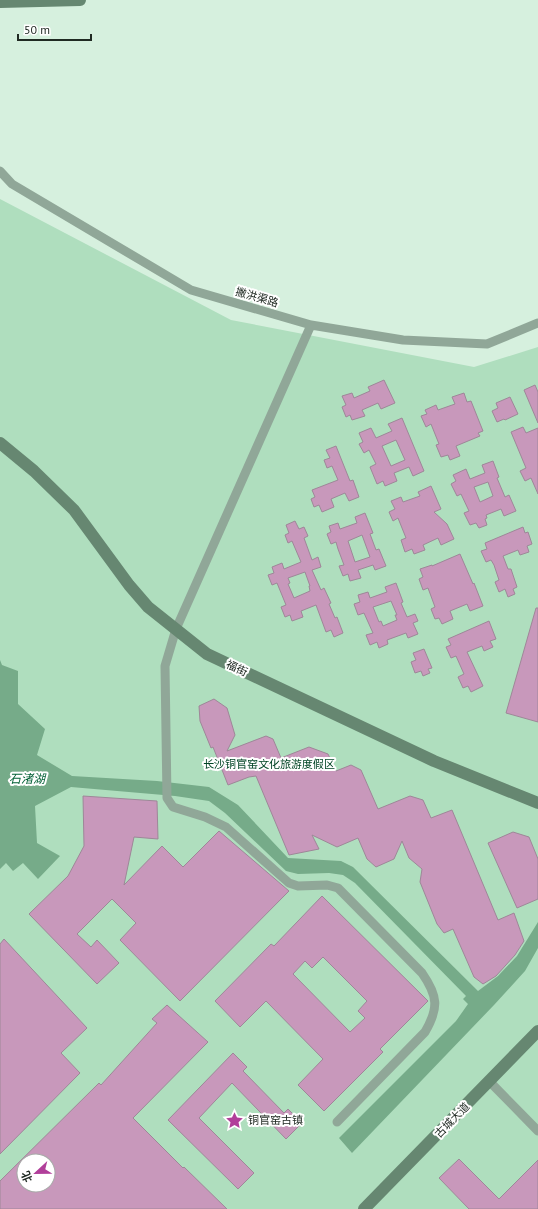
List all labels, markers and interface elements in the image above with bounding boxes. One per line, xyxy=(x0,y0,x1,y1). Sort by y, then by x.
scale bar xyxy=(18,16,91,42)
text: 50 m xyxy=(24,22,50,37)
street label: 撇洪渠路 xyxy=(234,284,280,310)
street label: 福街 xyxy=(224,657,250,679)
park label: 长沙铜官窑文化旅游度假区 xyxy=(203,757,335,771)
water label: 石渚湖 xyxy=(9,771,47,786)
street label: 古城大道 xyxy=(431,1099,473,1141)
place icon: 铜官窑古镇 xyxy=(225,1110,245,1130)
place label: 铜官窑古镇 xyxy=(248,1113,303,1127)
north arrow xyxy=(16,1153,56,1193)
text: 北 xyxy=(18,1169,35,1184)

